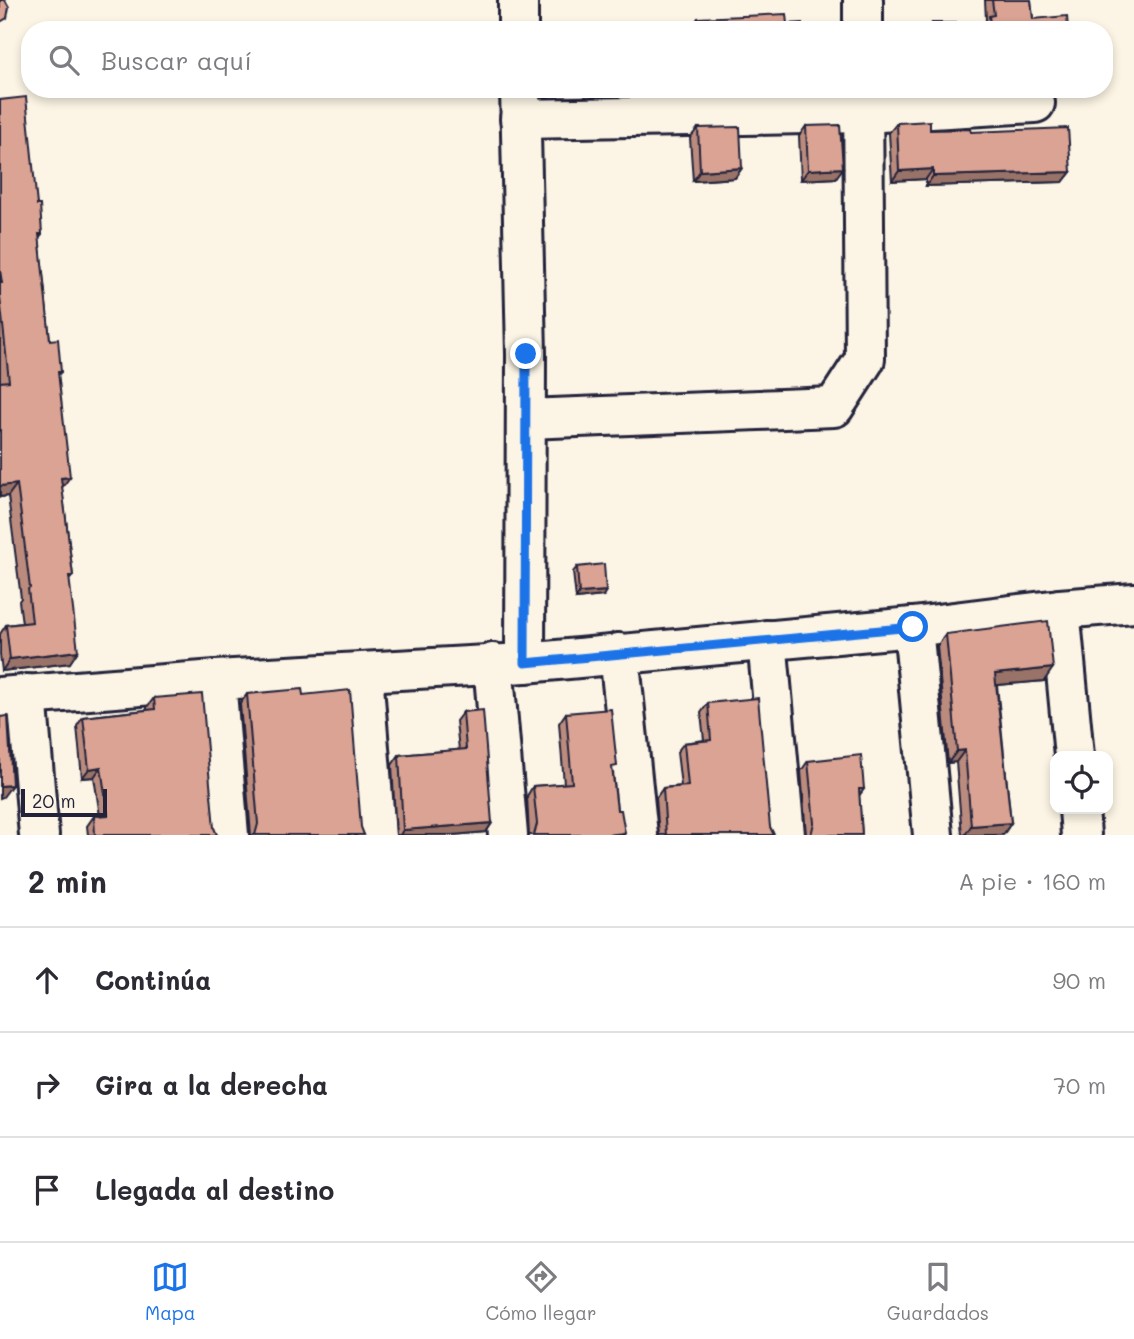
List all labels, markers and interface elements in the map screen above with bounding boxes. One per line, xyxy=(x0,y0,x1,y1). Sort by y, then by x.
search box xyxy=(21,21,1113,98)
icon: search xyxy=(45,41,83,79)
text: Buscar aquí xyxy=(101,43,252,77)
route end xyxy=(510,338,541,369)
route start xyxy=(897,611,928,642)
map controls xyxy=(1050,751,1113,814)
button: locate xyxy=(1050,751,1113,814)
scale bar xyxy=(21,786,107,818)
text: 20 m xyxy=(32,788,76,813)
text: 2 min xyxy=(28,861,107,901)
text: A pie · 160 m xyxy=(958,866,1106,896)
icon: ahead xyxy=(28,961,66,999)
text: Continúa xyxy=(95,963,211,997)
text: 90 m xyxy=(1053,965,1106,995)
icon: right xyxy=(28,1066,66,1104)
text: Gira a la derecha xyxy=(95,1068,328,1102)
text: 70 m xyxy=(1053,1070,1106,1100)
icon: arrive xyxy=(28,1171,66,1209)
text: Llegada al destino xyxy=(95,1173,334,1207)
tab: Mapa xyxy=(145,1258,196,1325)
tab: Cómo llegar xyxy=(486,1258,597,1325)
tab: Guardados xyxy=(887,1258,989,1325)

